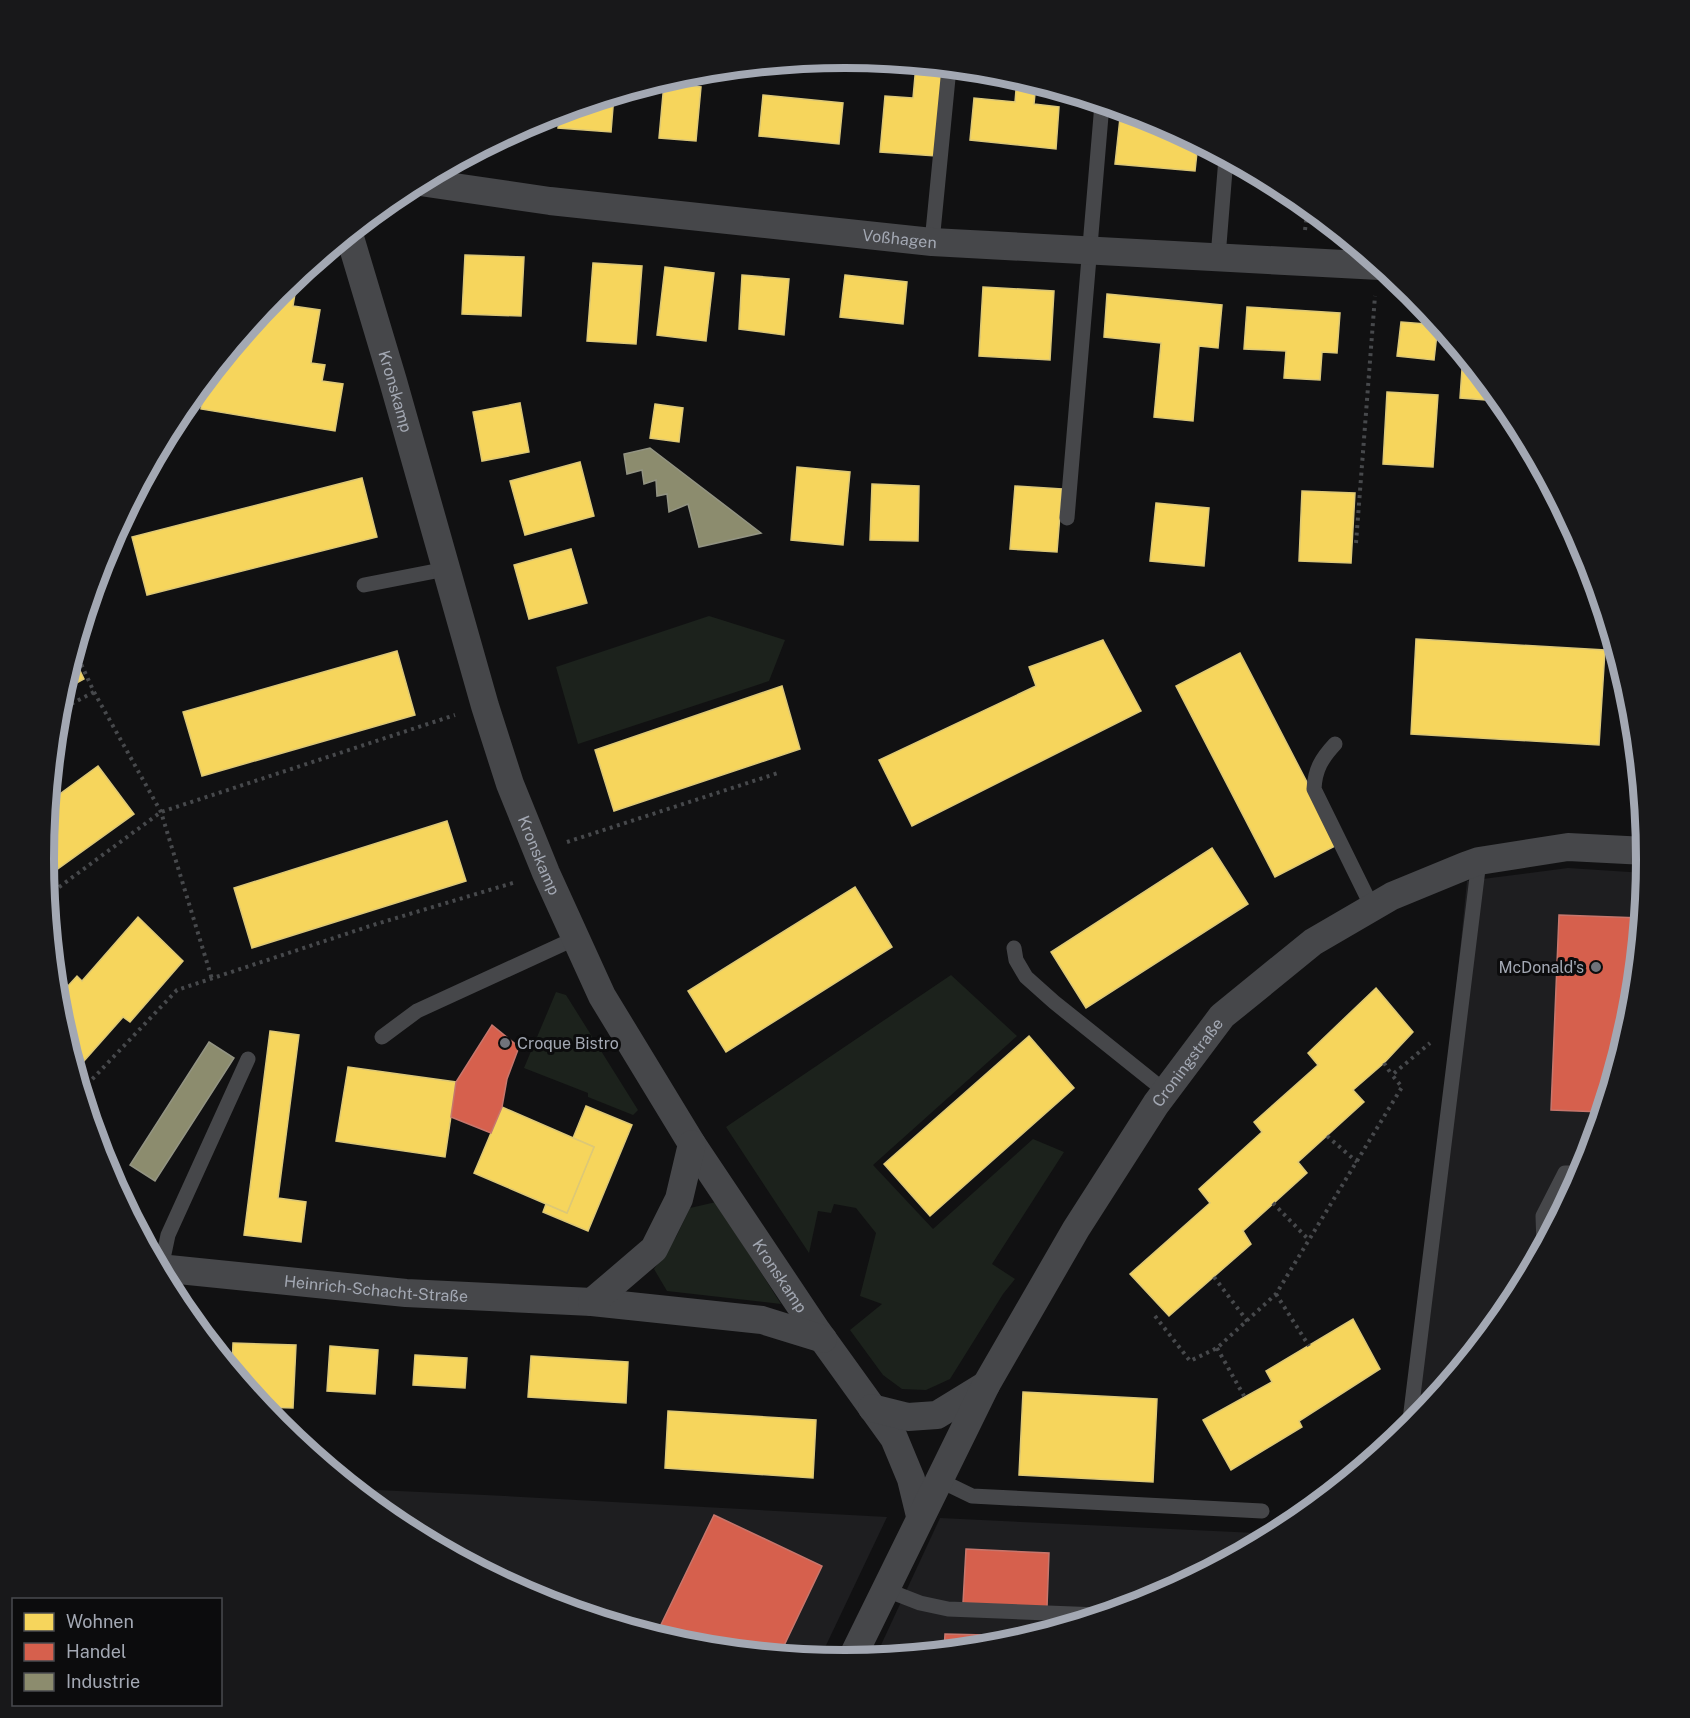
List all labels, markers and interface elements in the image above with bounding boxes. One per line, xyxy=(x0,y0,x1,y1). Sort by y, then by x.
street label: Voßhagen xyxy=(861,225,937,252)
street label: Kronskamp xyxy=(375,348,417,434)
street label: Kronskamp xyxy=(514,813,564,898)
place label: McDonald's xyxy=(1498,958,1584,977)
marker: McDonald's xyxy=(1589,960,1603,974)
street label: Croningstraße xyxy=(1148,1014,1227,1110)
place label: Croque Bistro xyxy=(517,1034,619,1053)
marker: Croque Bistro xyxy=(498,1036,512,1050)
street label: Kronskamp xyxy=(749,1235,811,1316)
street label: Heinrich-Schacht-Straße xyxy=(283,1271,468,1305)
legend xyxy=(12,1598,222,1706)
text: Wohnen xyxy=(66,1611,134,1632)
text: Handel xyxy=(66,1641,126,1662)
text: Industrie xyxy=(66,1671,140,1692)

